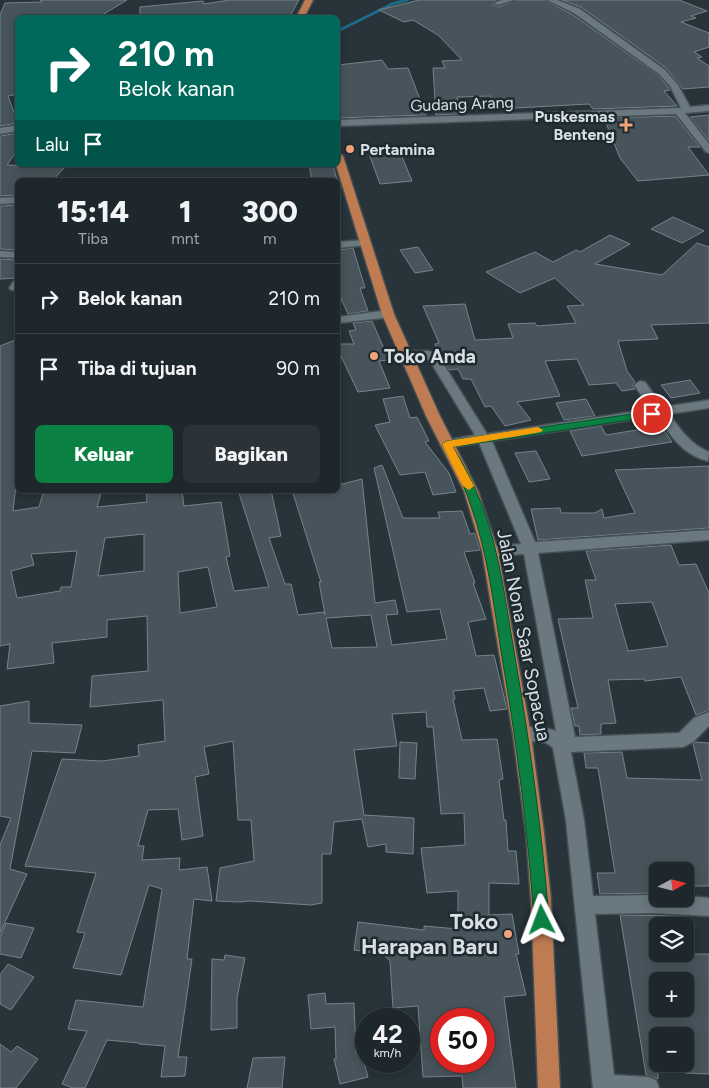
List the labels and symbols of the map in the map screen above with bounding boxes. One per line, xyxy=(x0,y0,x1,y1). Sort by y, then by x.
street label: Gudang Arang xyxy=(410,93,514,115)
place label: Puskesmas Benteng xyxy=(534,107,616,144)
marker: Puskesmas Benteng xyxy=(619,118,633,132)
place label: Pertamina xyxy=(360,140,435,159)
marker: Pertamina xyxy=(344,143,356,155)
place label: Toko Anda xyxy=(384,345,476,368)
marker: Toko Anda xyxy=(368,350,380,362)
pin xyxy=(631,393,673,435)
street label: Jalan Nona Saar Sopacua xyxy=(492,527,556,743)
north arrow xyxy=(649,862,694,908)
position arrow xyxy=(515,893,567,945)
place label: Toko Harapan Baru xyxy=(361,908,498,960)
marker: Toko Harapan Baru xyxy=(502,928,514,940)
speed limit sign: 50 xyxy=(430,1008,495,1073)

